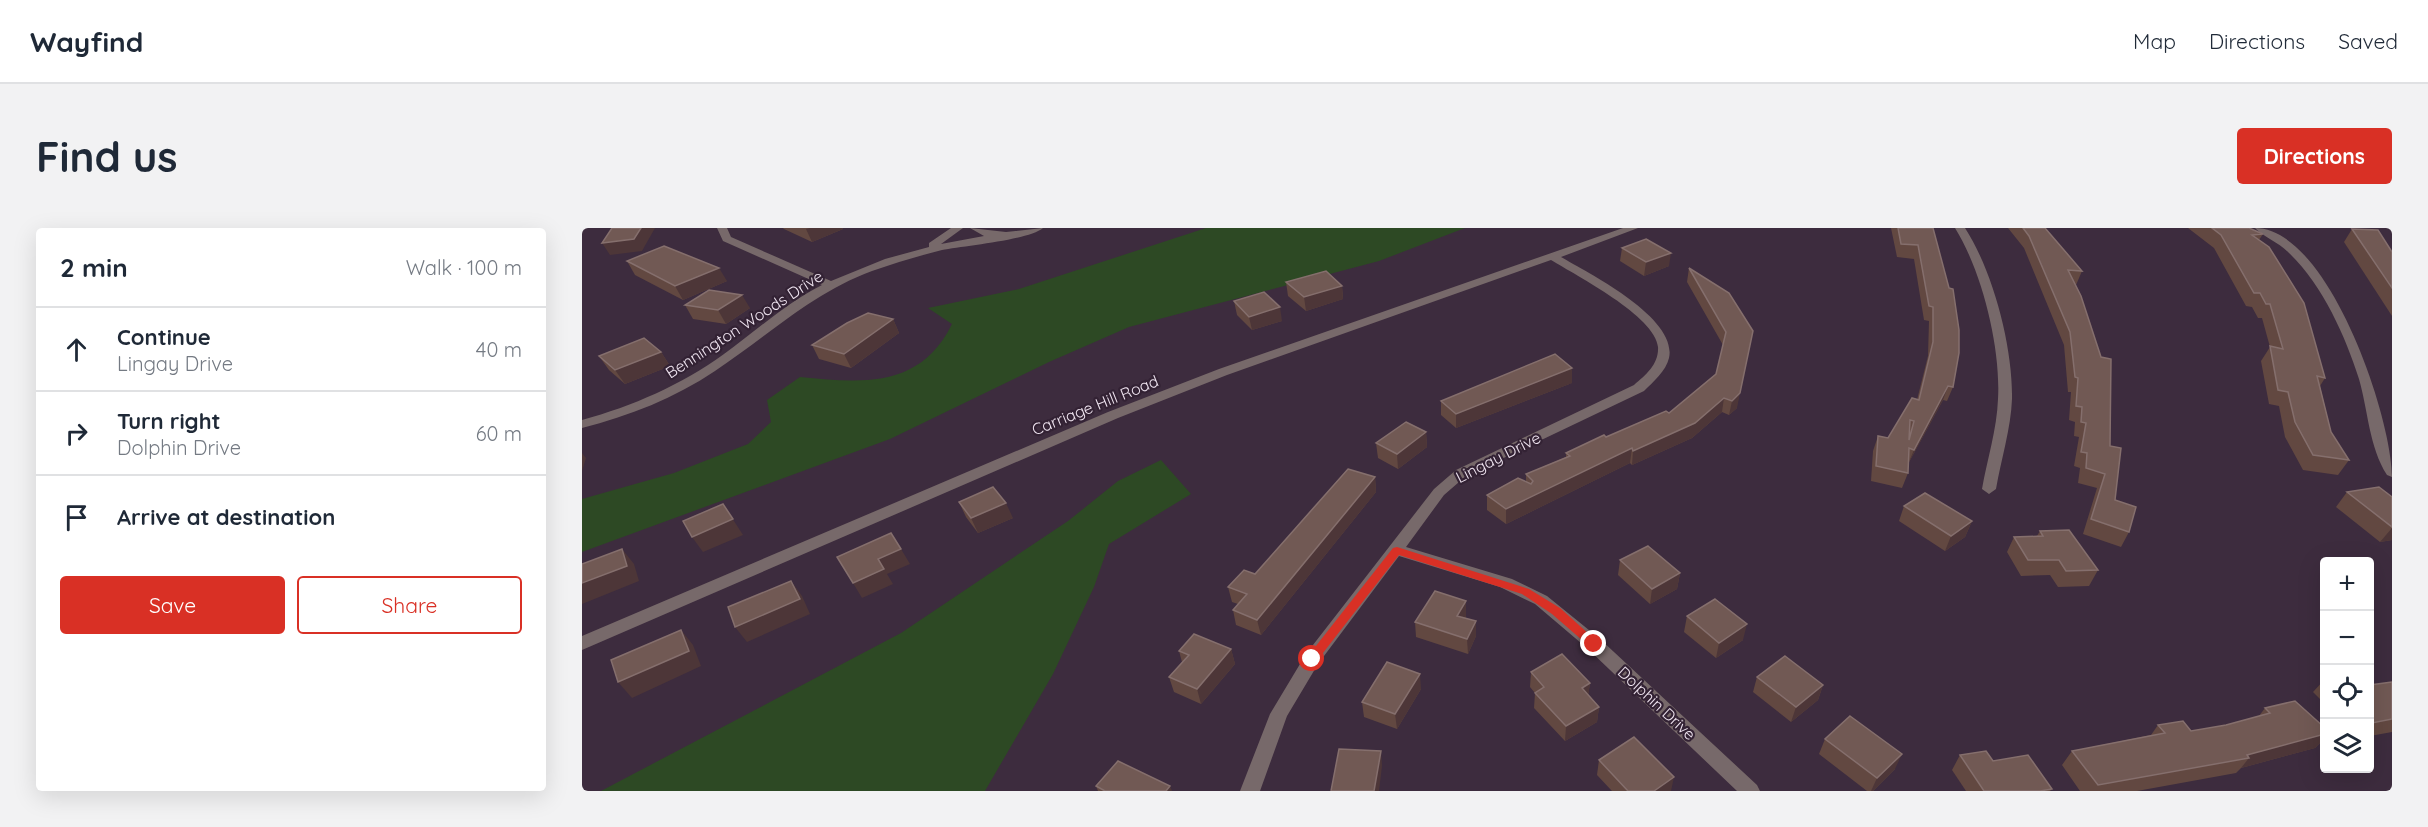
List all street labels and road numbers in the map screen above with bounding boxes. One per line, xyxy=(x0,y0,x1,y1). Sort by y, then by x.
street label: Bennington Woods Drive xyxy=(661,266,827,382)
street label: Carriage Hill Road xyxy=(1029,370,1161,440)
street label: Lingay Drive xyxy=(1452,427,1544,487)
street label: Dolphin Drive xyxy=(1614,662,1700,744)

